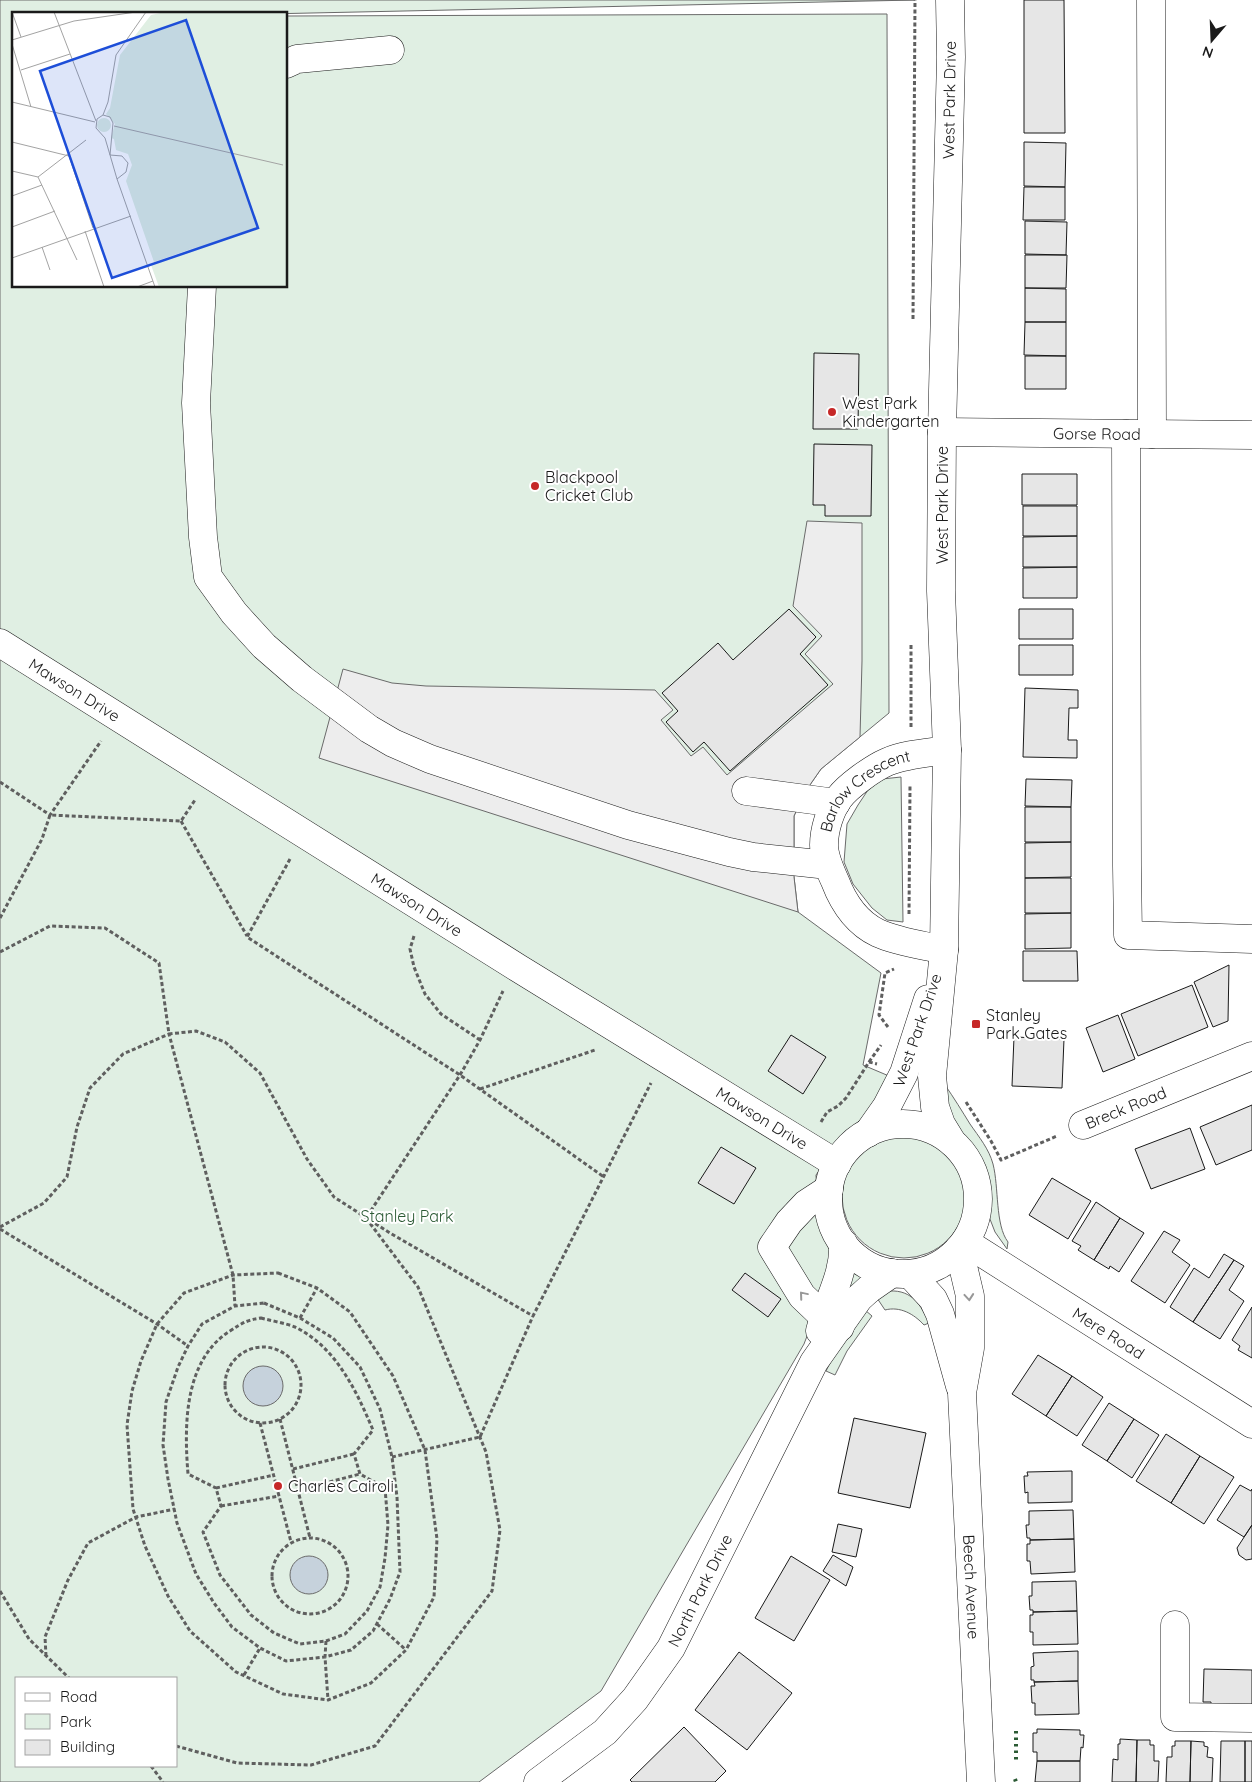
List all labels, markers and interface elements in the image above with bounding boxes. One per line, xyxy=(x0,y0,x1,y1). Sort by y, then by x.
inset map xyxy=(12,12,288,288)
north arrow xyxy=(1187,15,1237,65)
street label: West Park Drive xyxy=(938,41,960,159)
text: N xyxy=(1200,42,1216,62)
place label: West Park Kindergarten xyxy=(842,393,940,431)
marker: West Park Kindergarten xyxy=(826,406,838,418)
street label: Gorse Road xyxy=(1053,423,1141,444)
street label: West Park Drive xyxy=(932,446,952,564)
place label: Blackpool Cricket Club xyxy=(545,467,633,505)
marker: Blackpool Cricket Club xyxy=(529,480,541,492)
street label: Mawson Drive xyxy=(25,654,124,726)
street label: Barlow Crescent xyxy=(815,746,912,834)
street label: Mawson Drive xyxy=(367,868,466,941)
street label: West Park Drive xyxy=(888,971,946,1089)
place label: Stanley Park Gates xyxy=(986,1005,1067,1043)
marker: Stanley Park Gates xyxy=(970,1018,982,1030)
street label: Mawson Drive xyxy=(712,1082,812,1154)
street label: Breck Road xyxy=(1082,1082,1169,1133)
park label: Stanley Park xyxy=(360,1206,454,1226)
one-way arrow xyxy=(801,1292,809,1301)
one-way arrow xyxy=(963,1293,974,1301)
street label: Mere Road xyxy=(1069,1303,1148,1363)
place label: Charles Cairoli xyxy=(288,1476,394,1496)
marker: Charles Cairoli xyxy=(272,1480,284,1492)
street label: North Park Drive xyxy=(663,1531,736,1650)
street label: Beech Avenue xyxy=(959,1534,984,1640)
legend xyxy=(15,1677,178,1767)
text: Road xyxy=(60,1687,97,1706)
text: Park xyxy=(60,1712,92,1731)
text: Building xyxy=(60,1737,115,1756)

